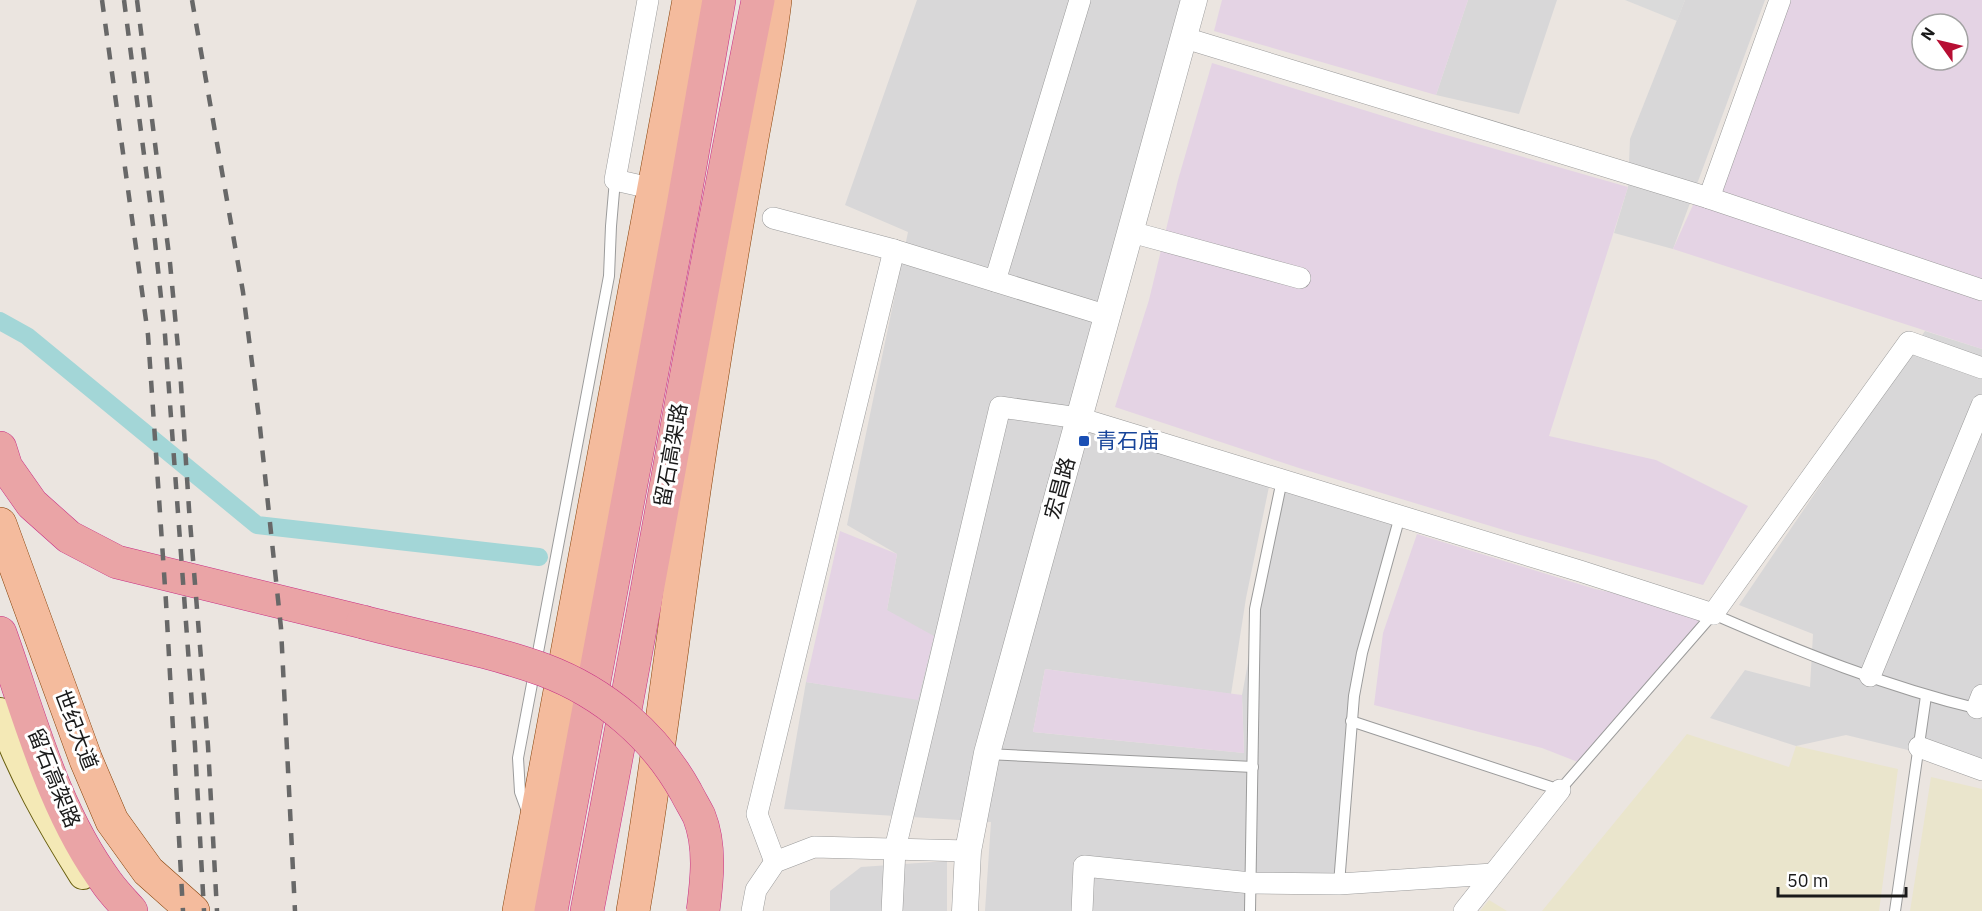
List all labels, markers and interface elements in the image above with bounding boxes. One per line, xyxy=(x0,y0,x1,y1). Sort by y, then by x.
north arrow xyxy=(1910,12,1970,72)
text: N xyxy=(1916,23,1939,44)
street label: 留石高架路 xyxy=(647,401,693,509)
place label: 青石庙 xyxy=(1096,426,1159,454)
marker: 青石庙 xyxy=(1077,434,1091,448)
street label: 宏昌路 xyxy=(1037,454,1081,522)
street label: 世纪大道 xyxy=(49,685,105,774)
street label: 留石高架路 xyxy=(22,724,88,832)
scale bar xyxy=(1778,860,1906,898)
text: 50 m xyxy=(1787,869,1829,892)

